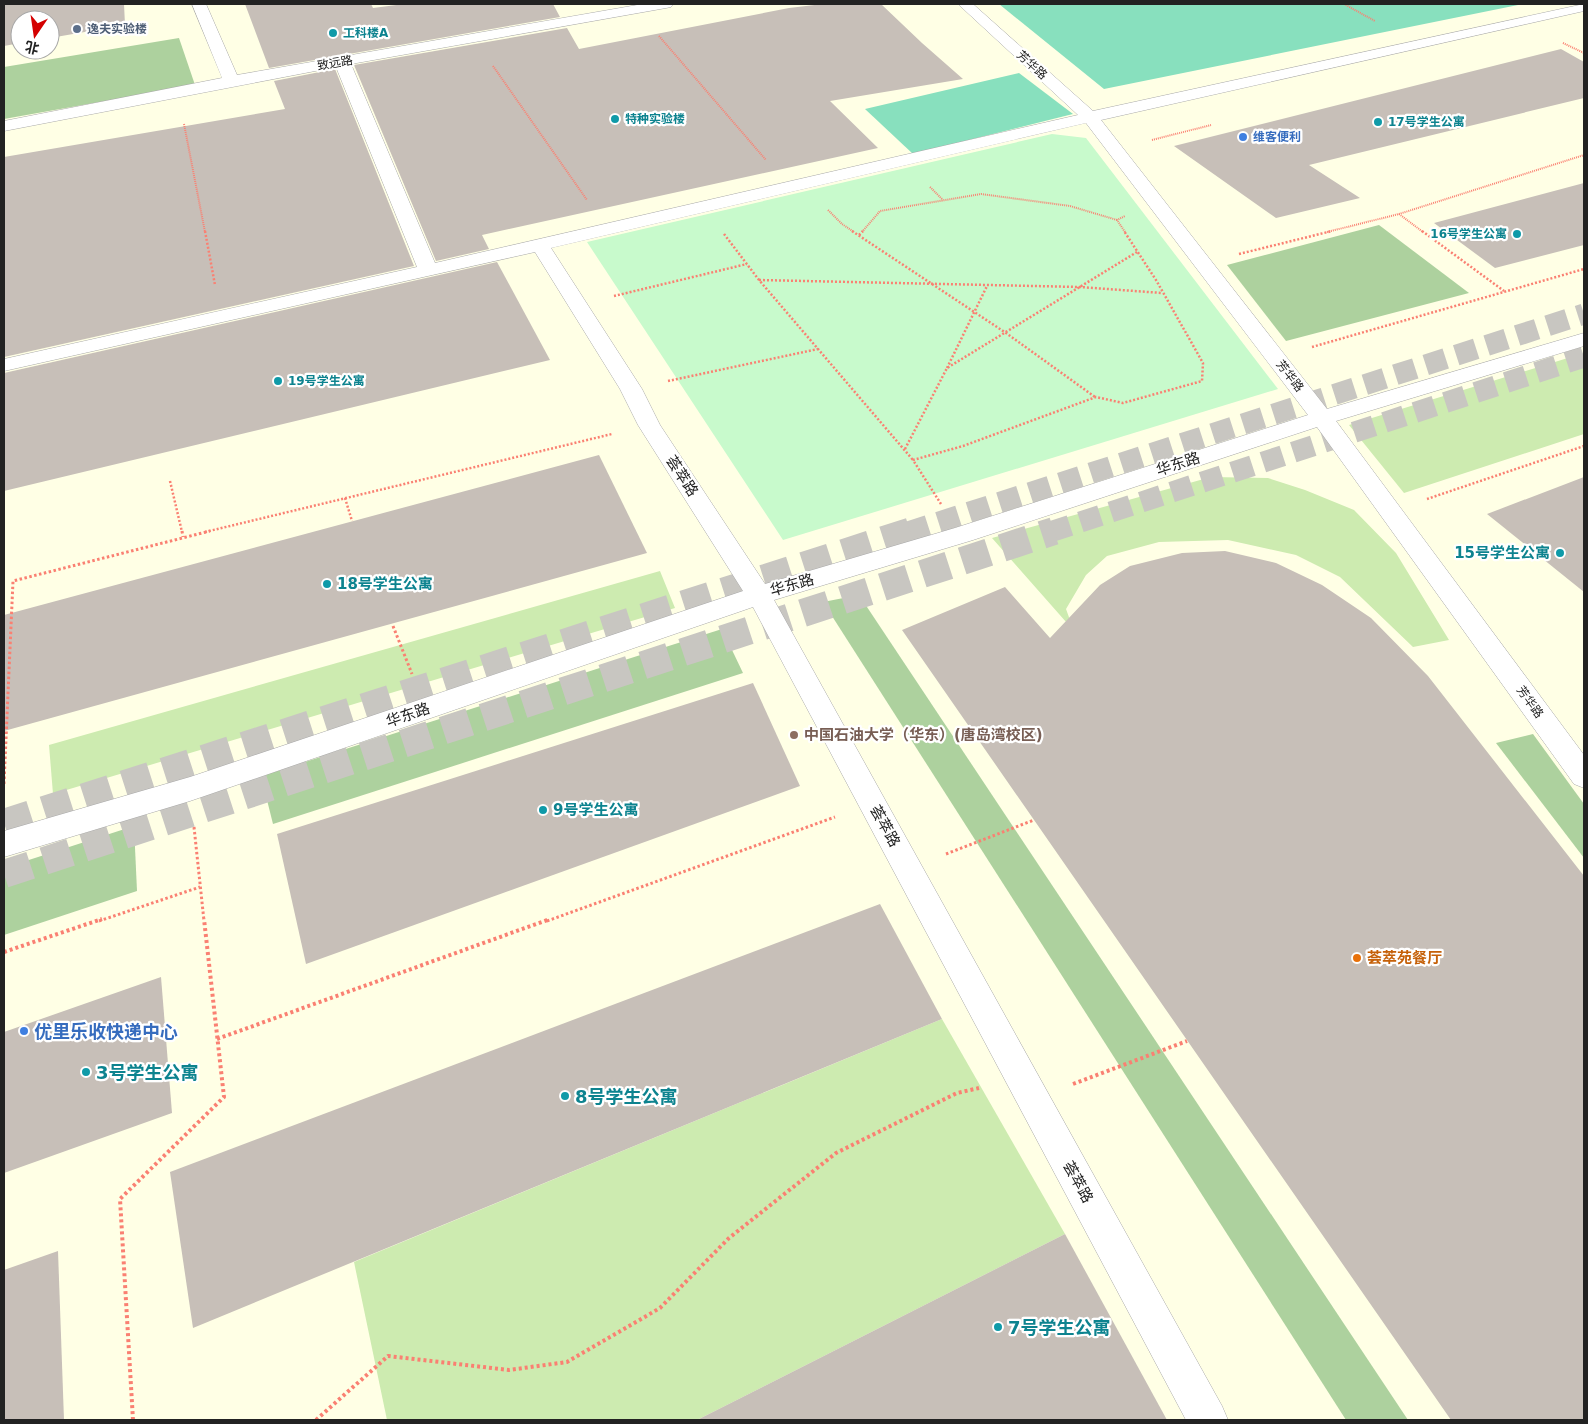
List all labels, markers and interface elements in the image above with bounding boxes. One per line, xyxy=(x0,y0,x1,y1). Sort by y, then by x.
north arrow xyxy=(10,10,60,60)
place label: 逸夫实验楼 xyxy=(87,22,147,36)
marker: 逸夫实验楼 xyxy=(71,23,83,35)
place label: 工科楼A xyxy=(343,26,389,40)
marker: 工科楼A xyxy=(327,27,339,39)
text: 北 xyxy=(23,38,41,57)
street label: 芳华路 xyxy=(1014,48,1050,82)
street label: 致远路 xyxy=(316,53,354,73)
place label: 特种实验楼 xyxy=(625,112,685,126)
marker: 特种实验楼 xyxy=(609,113,621,125)
place label: 17号学生公寓 xyxy=(1388,115,1465,129)
marker: 17号学生公寓 xyxy=(1372,116,1384,128)
place label: 维客便利 xyxy=(1253,130,1301,144)
marker: 维客便利 xyxy=(1237,131,1249,143)
place label: 16号学生公寓 xyxy=(1430,227,1507,241)
marker: 16号学生公寓 xyxy=(1511,228,1523,240)
street label: 芳华路 xyxy=(1273,358,1307,394)
place label: 19号学生公寓 xyxy=(288,374,365,388)
marker: 19号学生公寓 xyxy=(272,375,284,387)
street label: 华东路 xyxy=(1154,448,1202,480)
street label: 荟萃路 xyxy=(662,452,702,500)
place label: 15号学生公寓 xyxy=(1454,544,1550,562)
marker: 15号学生公寓 xyxy=(1554,547,1566,559)
street label: 华东路 xyxy=(768,570,816,600)
place label: 18号学生公寓 xyxy=(337,575,433,593)
marker: 18号学生公寓 xyxy=(321,578,333,590)
street label: 芳华路 xyxy=(1514,683,1546,721)
street label: 华东路 xyxy=(384,699,432,731)
place label: 中国石油大学（华东）(唐岛湾校区) xyxy=(804,726,1043,744)
marker: 中国石油大学（华东）(唐岛湾校区) xyxy=(788,729,800,741)
place label: 9号学生公寓 xyxy=(553,801,638,819)
street label: 荟萃路 xyxy=(866,802,904,850)
marker: 9号学生公寓 xyxy=(537,804,549,816)
place label: 荟萃苑餐厅 xyxy=(1367,949,1442,967)
marker: 荟萃苑餐厅 xyxy=(1351,952,1363,964)
place label: 优里乐收快递中心 xyxy=(34,1021,178,1042)
marker: 优里乐收快递中心 xyxy=(18,1025,30,1037)
place label: 3号学生公寓 xyxy=(96,1062,199,1083)
marker: 3号学生公寓 xyxy=(80,1066,92,1078)
place label: 8号学生公寓 xyxy=(575,1086,678,1107)
marker: 8号学生公寓 xyxy=(559,1090,571,1102)
street label: 荟萃路 xyxy=(1059,1158,1097,1206)
place label: 7号学生公寓 xyxy=(1008,1317,1111,1338)
marker: 7号学生公寓 xyxy=(992,1321,1004,1333)

